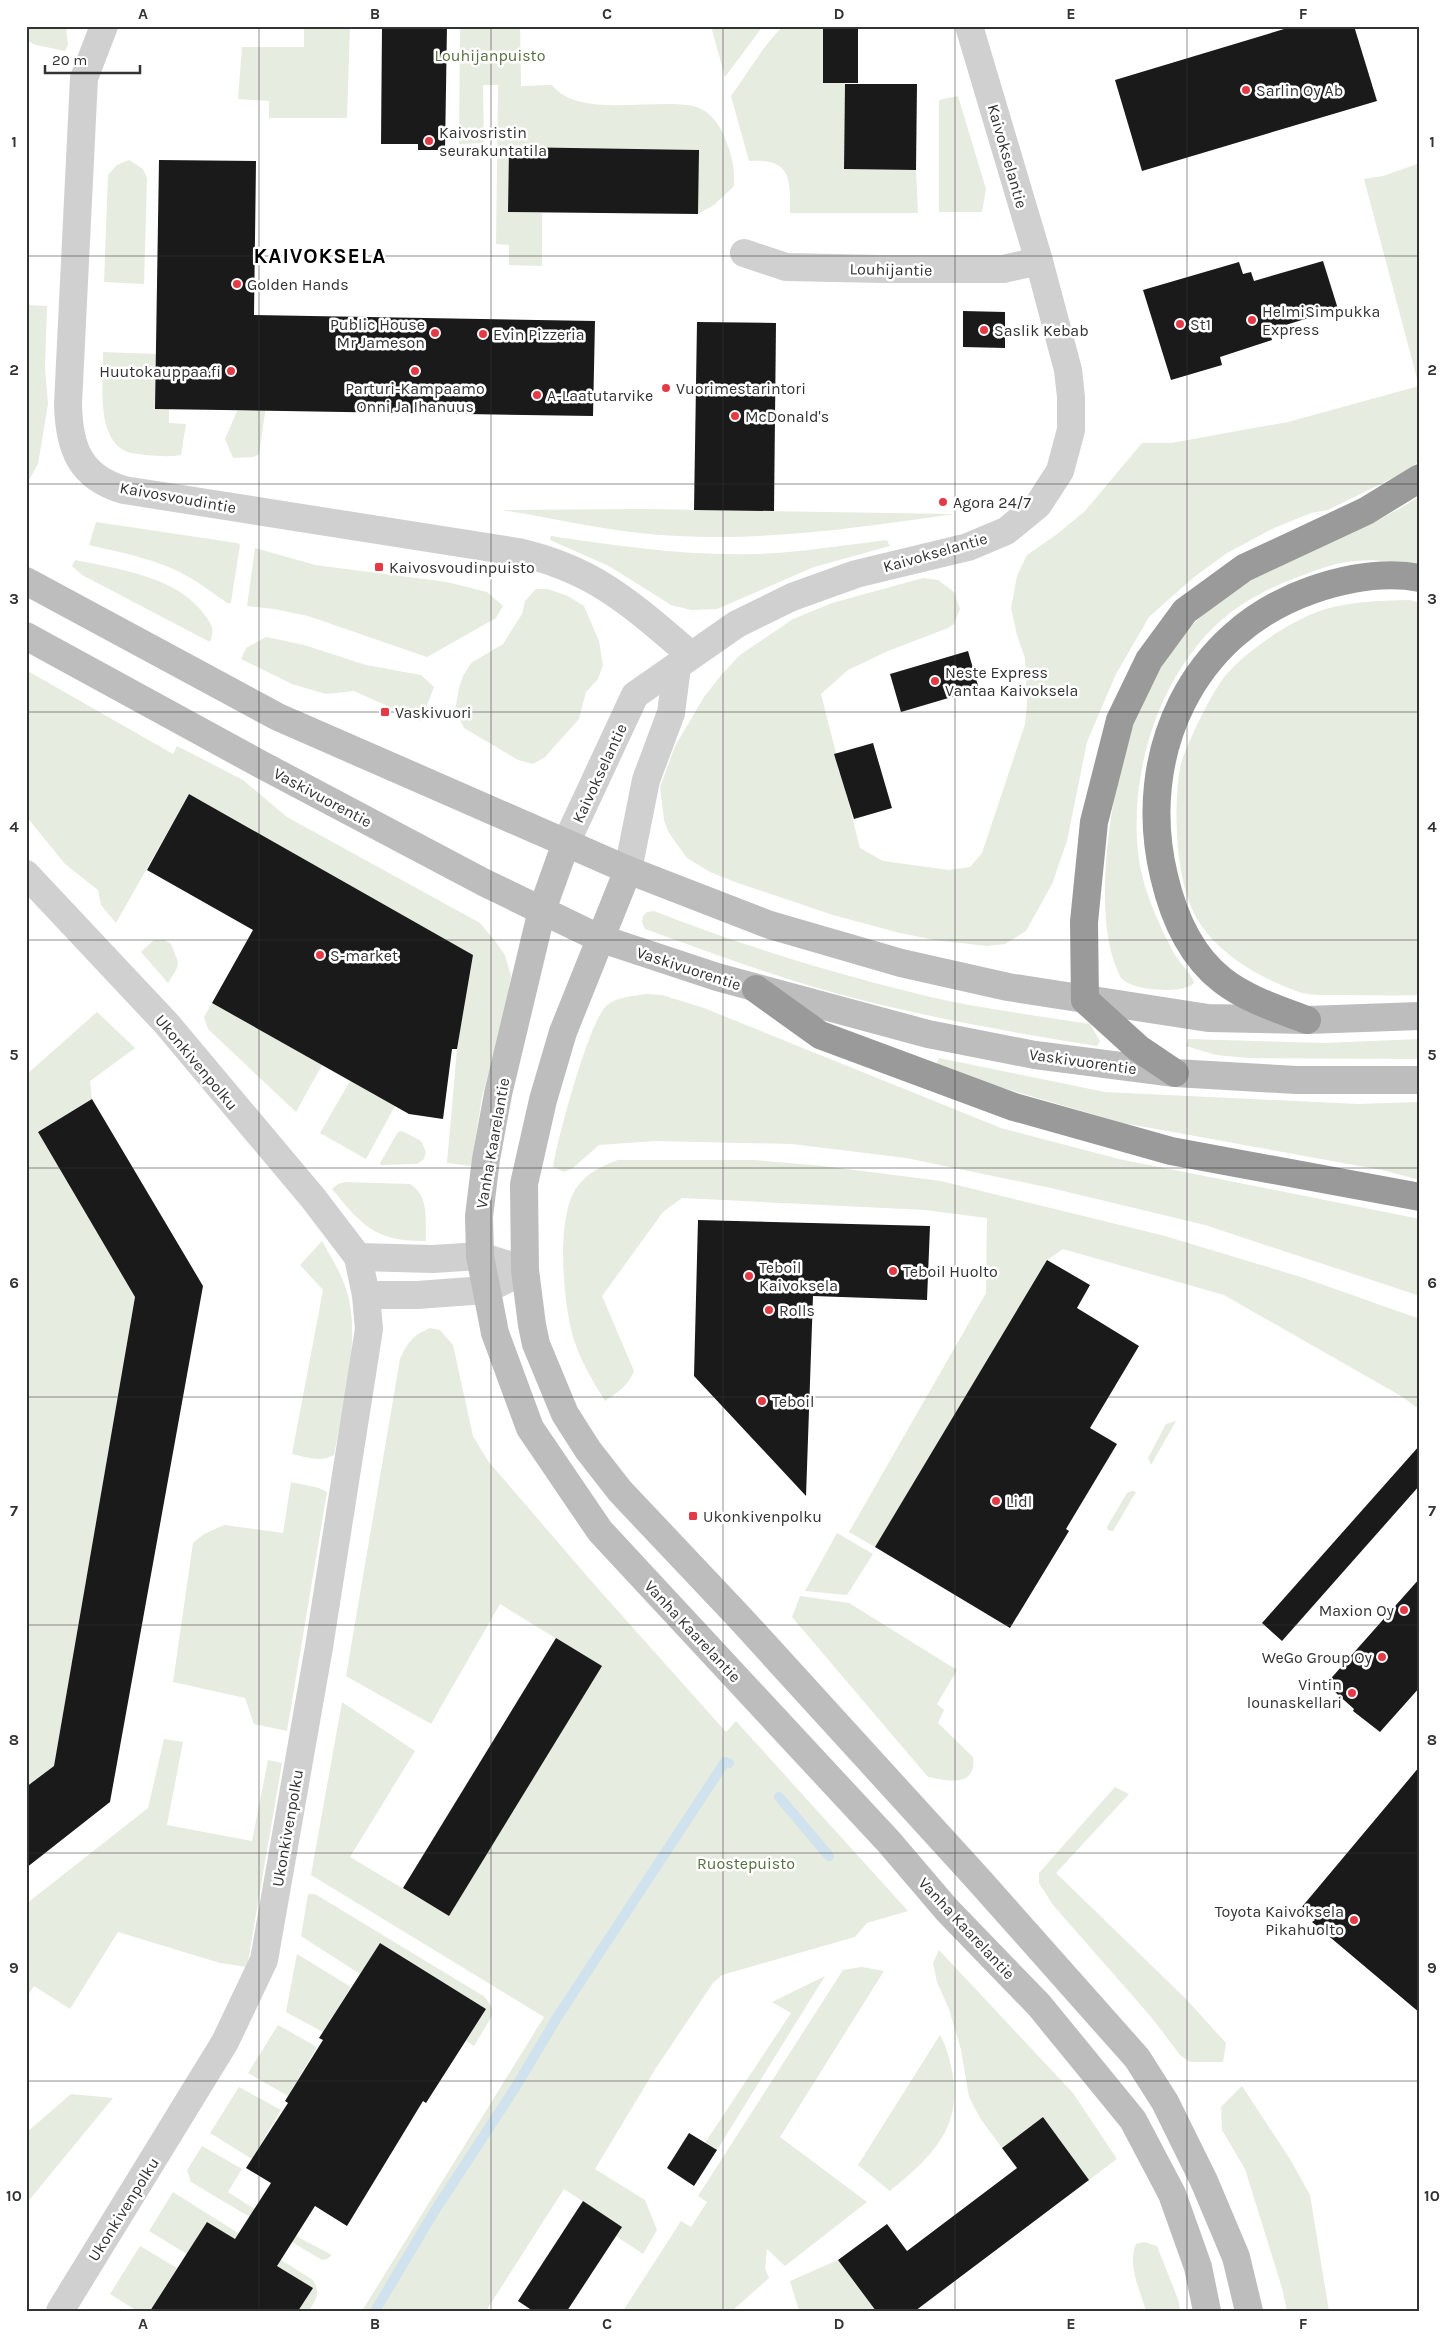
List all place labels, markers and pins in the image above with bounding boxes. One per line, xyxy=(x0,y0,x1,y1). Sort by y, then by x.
place label: Sarlin Oy Ab xyxy=(1256,81,1343,100)
marker: Sarlin Oy Ab xyxy=(1240,84,1252,96)
place label: Kaivosristin seurakuntatila xyxy=(439,123,547,160)
marker: Kaivosristin seurakuntatila xyxy=(423,135,435,147)
place label: Golden Hands xyxy=(247,275,349,294)
marker: Golden Hands xyxy=(231,278,243,290)
place label: HelmiSimpukka Express xyxy=(1262,302,1380,339)
marker: HelmiSimpukka Express xyxy=(1246,314,1258,326)
place label: Public House Mr Jameson xyxy=(330,315,425,352)
place label: St1 xyxy=(1190,315,1211,334)
marker: St1 xyxy=(1174,318,1186,330)
place label: Saslik Kebab xyxy=(994,321,1089,340)
marker: Saslik Kebab xyxy=(978,324,990,336)
place label: Evin Pizzeria xyxy=(493,325,585,344)
marker: Public House Mr Jameson xyxy=(429,327,441,339)
marker: Evin Pizzeria xyxy=(477,328,489,340)
place label: Huutokauppaa.fi xyxy=(99,362,221,381)
marker: Huutokauppaa.fi xyxy=(225,365,237,377)
marker: Parturi-Kampaamo Onni Ja Ihanuus xyxy=(409,365,421,377)
place label: Parturi-Kampaamo Onni Ja Ihanuus xyxy=(345,379,485,416)
place label: Vuorimestarintori xyxy=(676,379,806,398)
marker: Vuorimestarintori xyxy=(660,382,672,394)
place label: A-Laatutarvike xyxy=(547,386,653,405)
marker: A-Laatutarvike xyxy=(531,389,543,401)
place label: McDonald's xyxy=(745,407,829,426)
marker: McDonald's xyxy=(729,410,741,422)
place label: Agora 24/7 xyxy=(953,493,1031,512)
marker: Agora 24/7 xyxy=(937,496,949,508)
place label: Kaivosvoudinpuisto xyxy=(389,558,535,577)
marker: Kaivosvoudinpuisto xyxy=(373,561,385,573)
place label: Neste Express Vantaa Kaivoksela xyxy=(945,663,1078,700)
marker: Neste Express Vantaa Kaivoksela xyxy=(929,675,941,687)
place label: Vaskivuori xyxy=(395,703,472,722)
marker: Vaskivuori xyxy=(379,706,391,718)
place label: S-market xyxy=(330,946,398,965)
marker: S-market xyxy=(314,949,326,961)
place label: Teboil Kaivoksela xyxy=(759,1258,838,1295)
place label: Teboil Huolto xyxy=(903,1262,998,1281)
marker: Teboil Huolto xyxy=(887,1265,899,1277)
marker: Teboil Kaivoksela xyxy=(743,1270,755,1282)
place label: Rolls xyxy=(779,1301,815,1320)
marker: Rolls xyxy=(763,1304,775,1316)
place label: Teboil xyxy=(772,1392,815,1411)
marker: Teboil xyxy=(756,1395,768,1407)
place label: Lidl xyxy=(1006,1492,1032,1511)
marker: Lidl xyxy=(990,1495,1002,1507)
place label: Ukonkivenpolku xyxy=(703,1507,822,1526)
marker: Ukonkivenpolku xyxy=(687,1510,699,1522)
place label: Maxion Oy xyxy=(1319,1601,1395,1620)
marker: Maxion Oy xyxy=(1398,1604,1410,1616)
place label: WeGo Group Oy xyxy=(1262,1648,1373,1667)
marker: WeGo Group Oy xyxy=(1376,1651,1388,1663)
place label: Vintin lounaskellari xyxy=(1247,1675,1342,1712)
marker: Vintin lounaskellari xyxy=(1346,1687,1358,1699)
place label: Toyota Kaivoksela Pikahuolto xyxy=(1215,1902,1344,1939)
marker: Toyota Kaivoksela Pikahuolto xyxy=(1348,1914,1360,1926)

